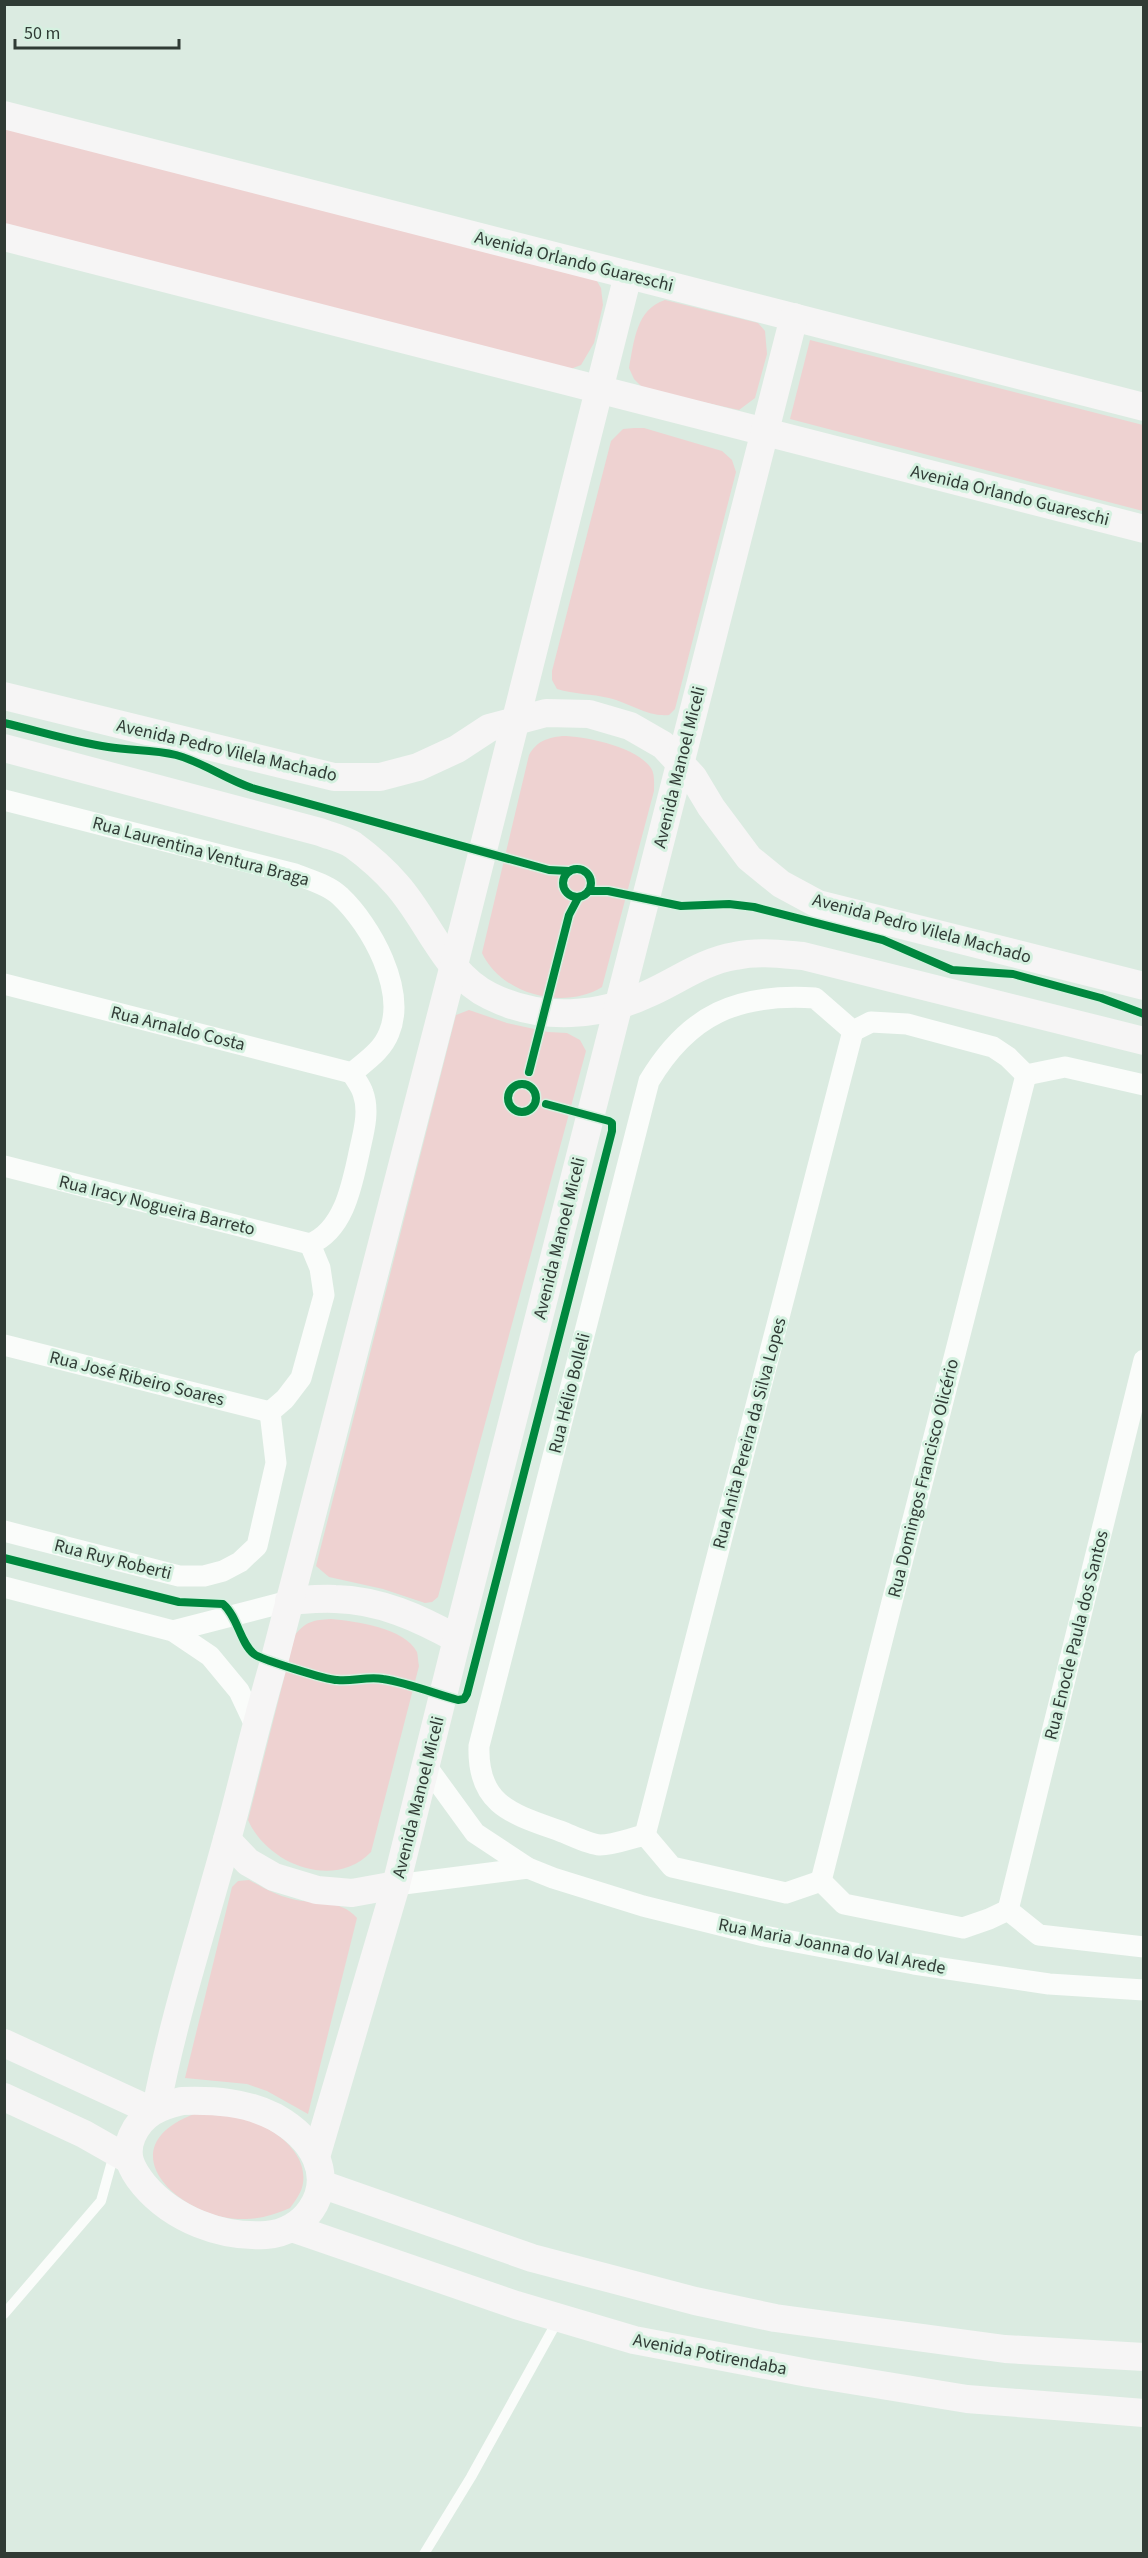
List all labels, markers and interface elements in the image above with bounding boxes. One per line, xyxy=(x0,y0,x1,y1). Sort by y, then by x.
scale bar xyxy=(15,12,178,50)
text: 50 m xyxy=(24,21,60,46)
street label: Avenida Orlando Guareschi xyxy=(472,225,676,298)
street label: Avenida Orlando Guareschi xyxy=(908,459,1112,532)
street label: Avenida Manoel Miceli xyxy=(647,684,712,851)
street label: Avenida Pedro Vilela Machado xyxy=(114,713,340,788)
street label: Rua Laurentina Ventura Braga xyxy=(90,810,312,893)
street label: Avenida Pedro Vilela Machado xyxy=(810,887,1034,970)
street label: Rua Arnaldo Costa xyxy=(108,1000,248,1057)
street label: Avenida Manoel Miceli xyxy=(527,1155,592,1322)
street label: Rua Iracy Nogueira Barreto xyxy=(56,1169,257,1242)
street label: Rua Anita Pereira da Silva Lopes xyxy=(707,1315,792,1552)
street label: Rua Hélio Bolleli xyxy=(542,1330,597,1456)
street label: Rua José Ribeiro Soares xyxy=(47,1345,227,1412)
street label: Rua Domingos Francisco Olicério xyxy=(882,1356,965,1600)
street label: Rua Enocle Paula dos Santos xyxy=(1038,1528,1115,1743)
street label: Rua Ruy Roberti xyxy=(52,1533,174,1586)
street label: Avenida Manoel Miceli xyxy=(386,1714,451,1881)
street label: Rua Maria Joanna do Val Arede xyxy=(716,1912,948,1981)
street label: Avenida Potirendaba xyxy=(631,2327,789,2382)

